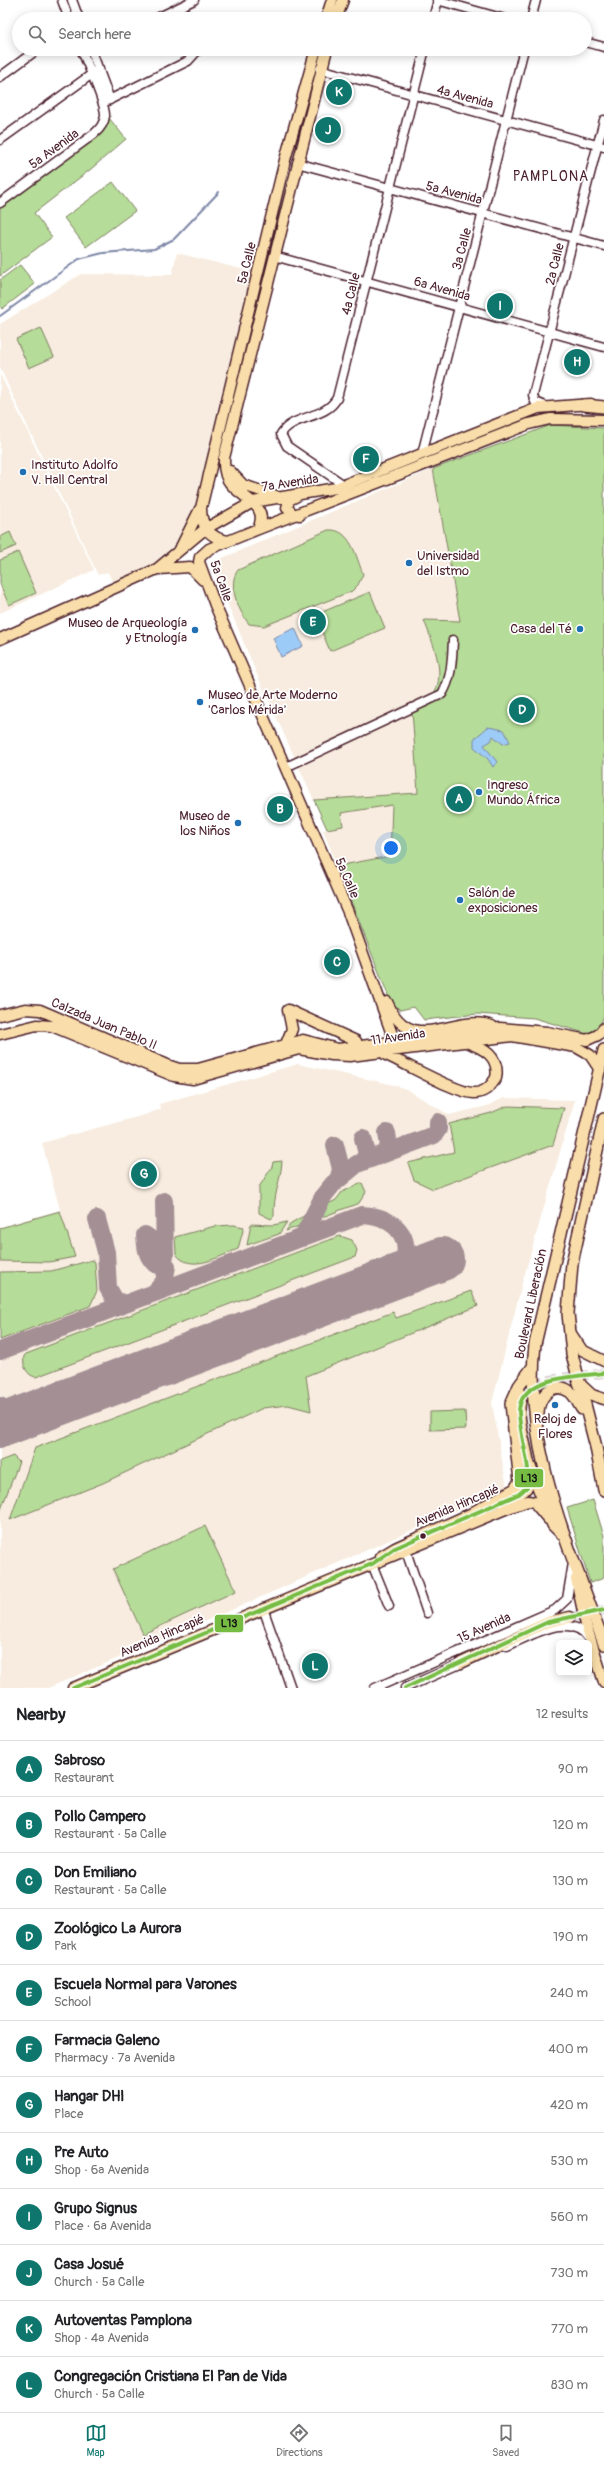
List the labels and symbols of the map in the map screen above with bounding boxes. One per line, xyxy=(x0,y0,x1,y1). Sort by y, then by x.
pin: K xyxy=(326,77,352,107)
street label: 4a Avenida xyxy=(435,82,495,112)
pin: J xyxy=(315,115,341,145)
street label: 5a Avenida xyxy=(26,126,82,172)
district label: PAMPLONA xyxy=(513,168,589,185)
street label: 5a Avenida xyxy=(424,178,484,208)
street label: 3a Calle xyxy=(449,226,475,272)
street label: 5a Calle xyxy=(234,240,260,286)
street label: 2a Calle xyxy=(542,241,568,287)
street label: 4a Calle xyxy=(338,271,364,317)
street label: 6a Avenida xyxy=(412,273,472,305)
pin: I xyxy=(487,291,513,321)
pin: H xyxy=(564,347,590,377)
pin: F xyxy=(353,444,379,474)
place label: Instituto Adolfo V. Hall Central xyxy=(31,457,118,488)
marker: Instituto Adolfo V. Hall Central xyxy=(18,467,28,477)
street label: 7a Avenida xyxy=(260,471,320,495)
place label: Universidad del Istmo xyxy=(417,548,479,579)
street label: 5a Calle xyxy=(206,558,236,604)
marker: Universidad del Istmo xyxy=(404,558,414,568)
pin: E xyxy=(300,607,326,637)
place label: Museo de Arqueología y Etnología xyxy=(68,615,187,646)
place label: Casa del Té xyxy=(510,621,572,637)
marker: Casa del Té xyxy=(575,624,585,634)
marker: Museo de Arqueología y Etnología xyxy=(190,625,200,635)
place label: Museo de Arte Moderno 'Carlos Mérida' xyxy=(208,687,338,718)
pin: D xyxy=(509,695,535,725)
marker: Museo de Arte Moderno 'Carlos Mérida' xyxy=(195,697,205,707)
place label: Ingreso Mundo África xyxy=(487,777,560,808)
pin: A xyxy=(446,784,472,814)
marker: Ingreso Mundo África xyxy=(474,787,484,797)
pin: B xyxy=(267,794,293,824)
place label: Museo de los Niños xyxy=(179,808,231,839)
marker: Museo de los Niños xyxy=(233,818,243,828)
your location xyxy=(381,838,401,858)
street label: 5a Calle xyxy=(331,855,363,901)
place label: Salón de exposiciones xyxy=(468,885,538,916)
marker: Salón de exposiciones xyxy=(455,895,465,905)
pin: C xyxy=(324,947,350,977)
street label: Calzada Juan Pablo II xyxy=(49,995,159,1053)
street label: 11 Avenida xyxy=(370,1025,426,1049)
pin: G xyxy=(131,1159,157,1189)
street label: Boulevard Liberación xyxy=(511,1247,551,1361)
marker: Reloj de Flores xyxy=(550,1400,560,1410)
place label: Reloj de Flores xyxy=(534,1411,577,1442)
line badge: L13 xyxy=(514,1468,544,1488)
text: L13 xyxy=(521,1472,537,1485)
street label: Avenida Hincapié xyxy=(412,1481,502,1531)
unlabelled marker xyxy=(418,1531,428,1541)
street label: 15 Avenida xyxy=(455,1609,513,1647)
street label: Avenida Hincapié xyxy=(117,1611,207,1661)
line badge: L13 xyxy=(214,1614,244,1633)
text: L13 xyxy=(221,1617,237,1630)
pin: L xyxy=(302,1651,328,1681)

